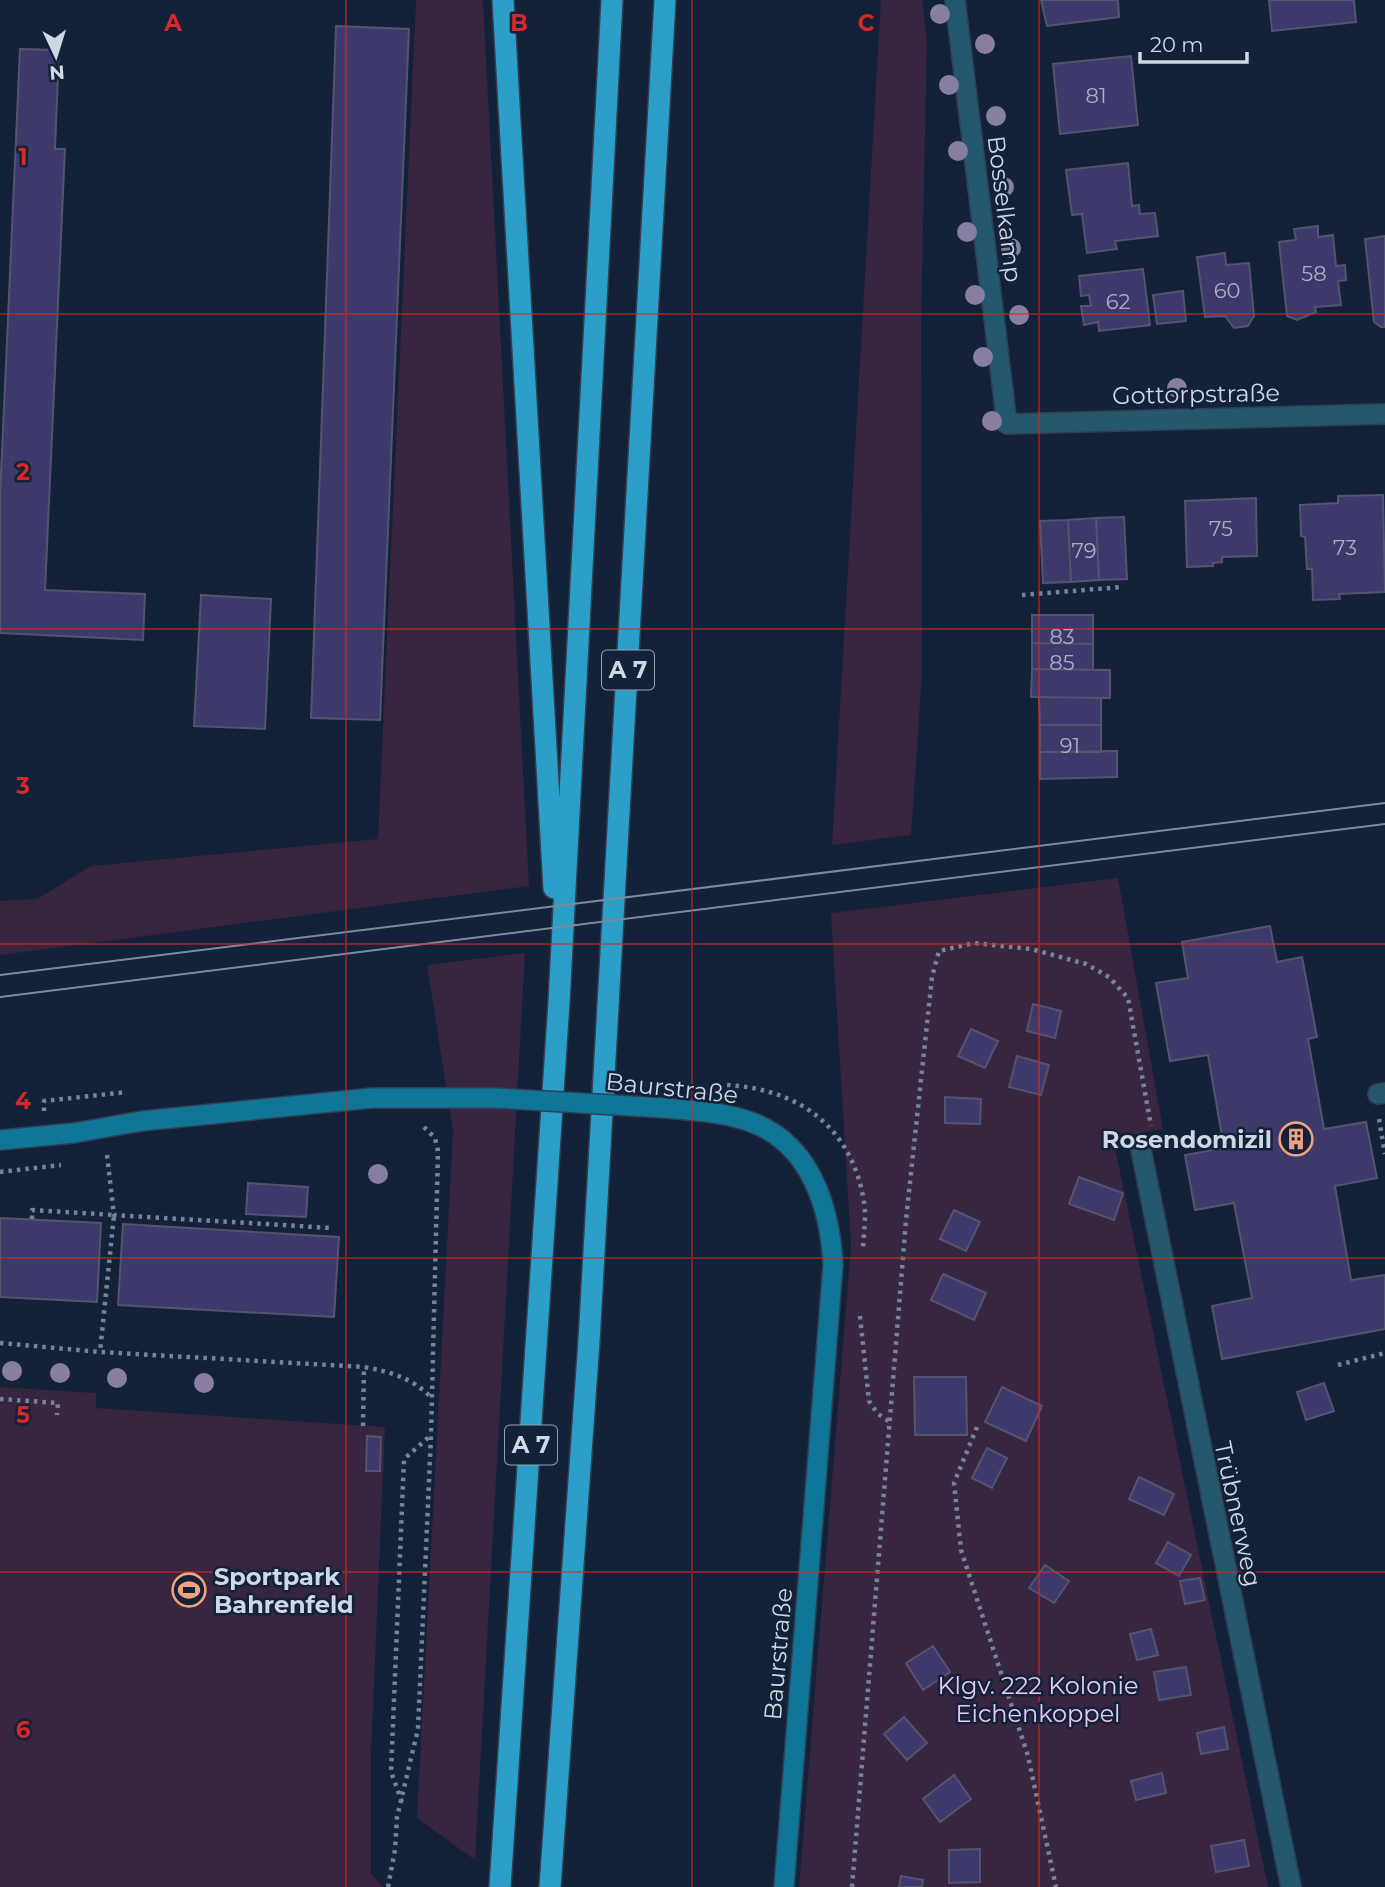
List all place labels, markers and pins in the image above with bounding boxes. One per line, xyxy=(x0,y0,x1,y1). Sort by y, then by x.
building icon: Rosendomizil xyxy=(1277,1120,1315,1158)
place label: Rosendomizil xyxy=(1102,1125,1272,1154)
place label: Sportpark Bahrenfeld xyxy=(214,1562,354,1619)
sports icon: Sportpark Bahrenfeld xyxy=(170,1571,208,1609)

